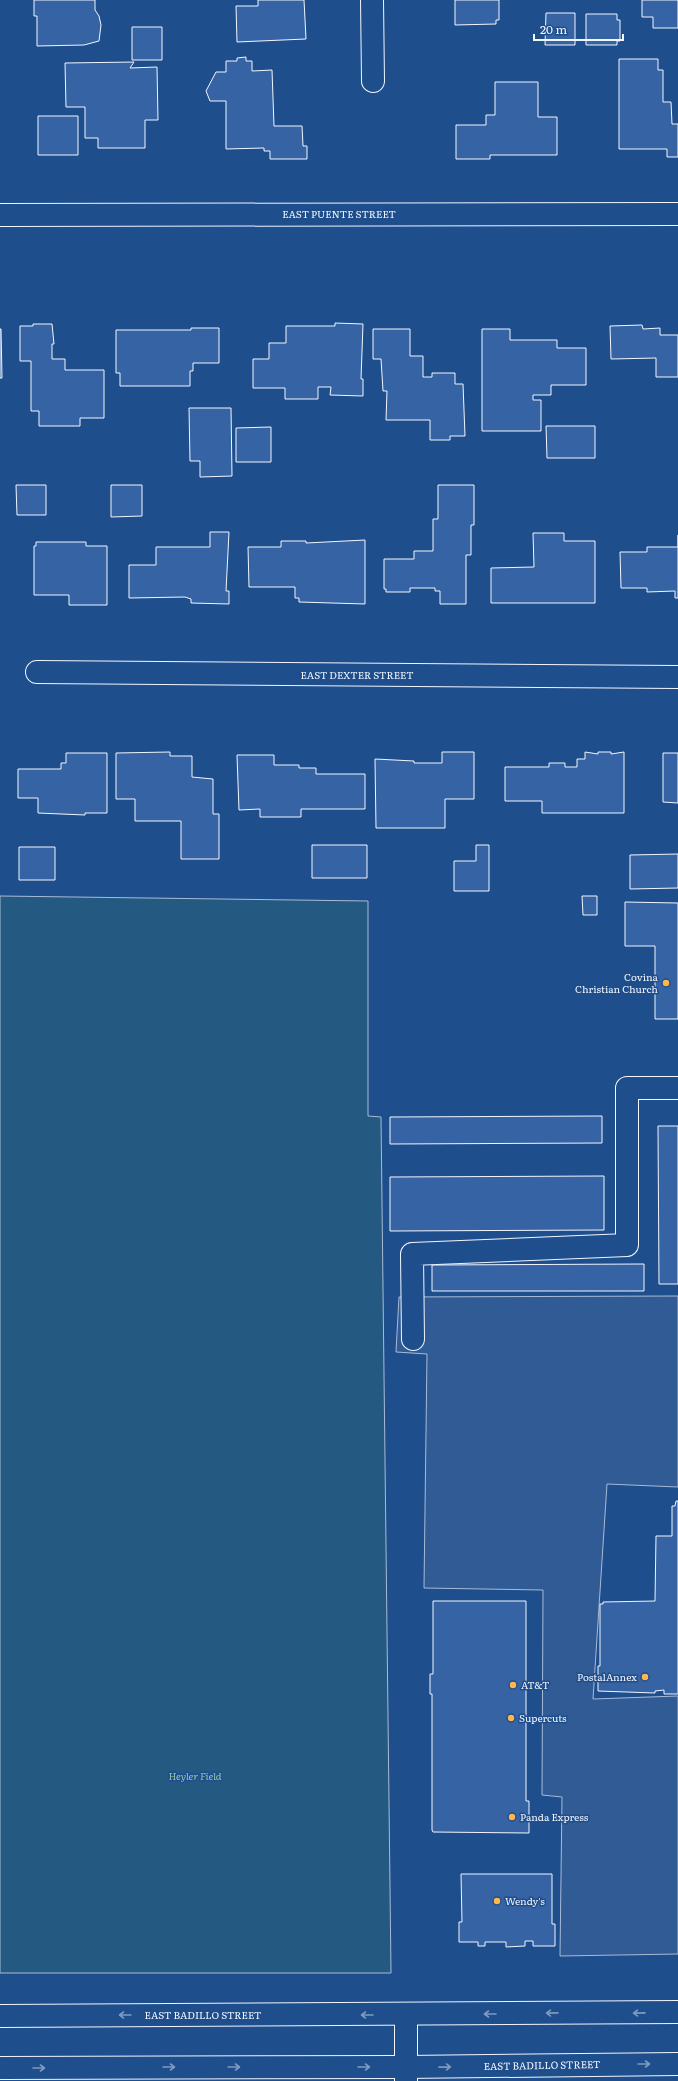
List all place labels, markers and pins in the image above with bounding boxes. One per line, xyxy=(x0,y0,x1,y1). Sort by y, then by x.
place label: Covina Christian Church xyxy=(575,969,659,996)
marker: Covina Christian Church xyxy=(661,978,671,988)
place label: PostalAnnex xyxy=(577,1669,637,1684)
marker: PostalAnnex xyxy=(640,1672,650,1682)
place label: AT&T xyxy=(521,1677,549,1692)
marker: AT&T xyxy=(508,1680,518,1690)
place label: Supercuts xyxy=(519,1710,567,1725)
marker: Supercuts xyxy=(506,1713,516,1723)
place label: Panda Express xyxy=(520,1809,589,1824)
marker: Panda Express xyxy=(507,1812,517,1822)
place label: Wendy's xyxy=(505,1893,545,1908)
marker: Wendy's xyxy=(492,1896,502,1906)

